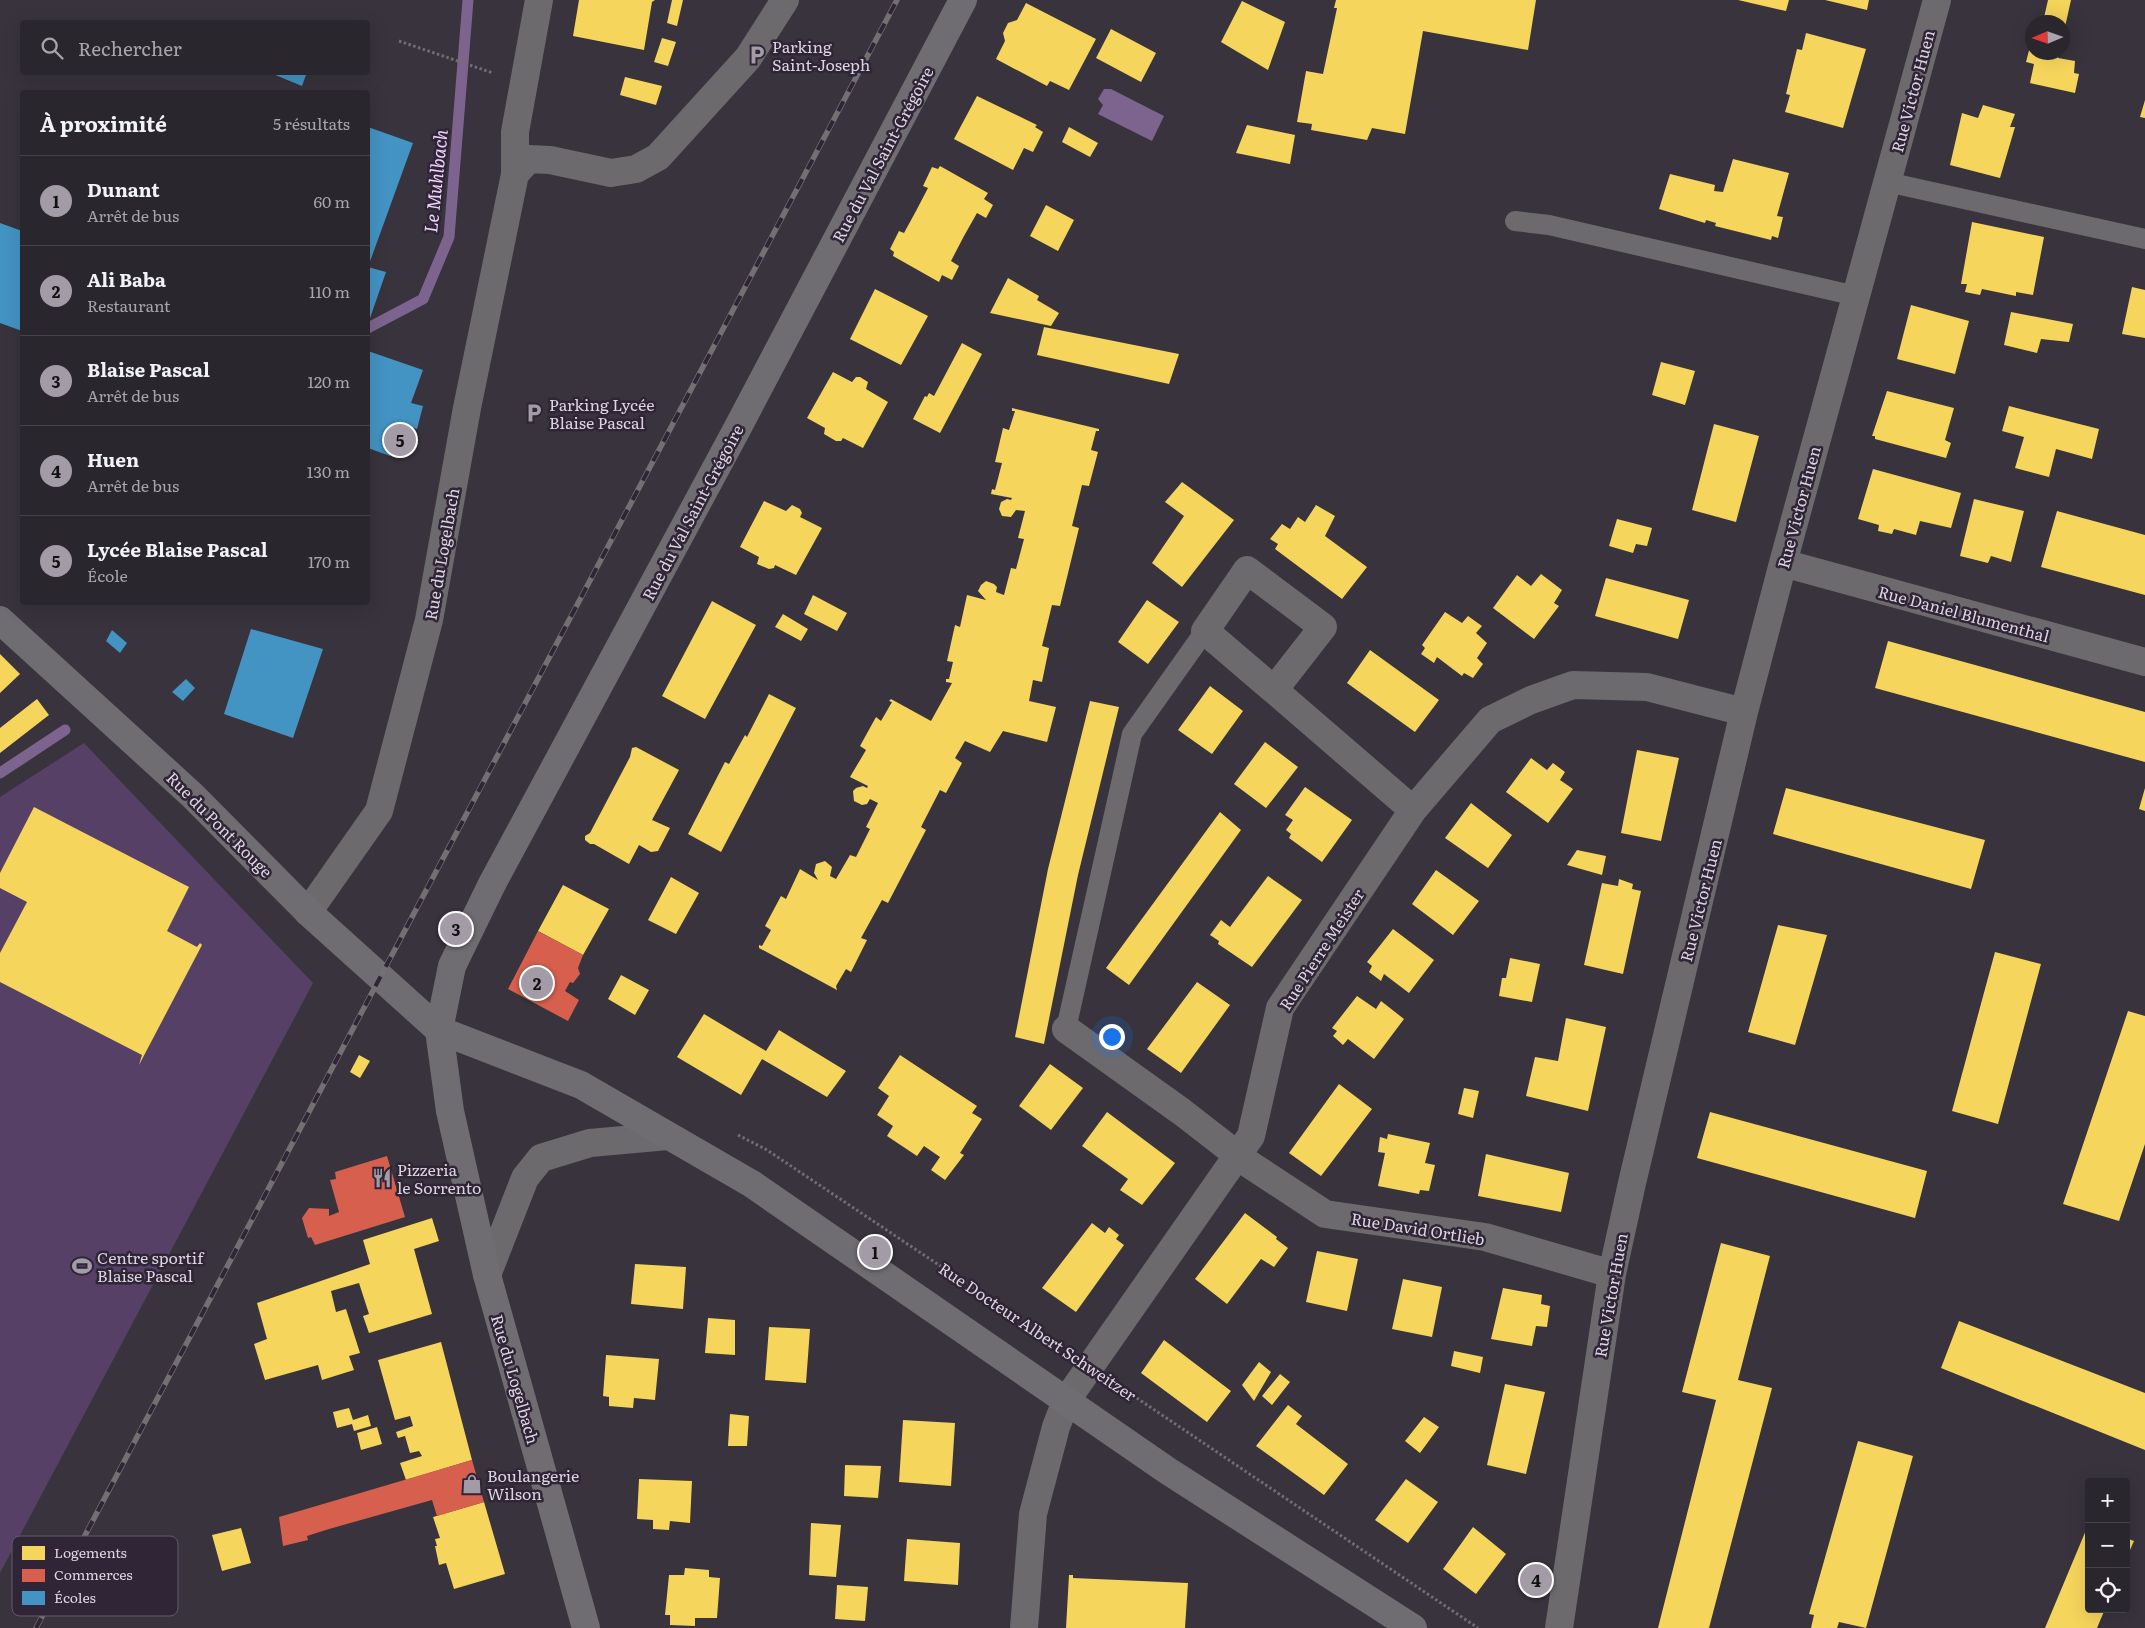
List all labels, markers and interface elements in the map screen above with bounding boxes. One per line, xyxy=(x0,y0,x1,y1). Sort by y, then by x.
north arrow xyxy=(2025,15,2070,60)
search box xyxy=(20,20,370,75)
street label: Rue Victor Huen xyxy=(1884,27,1940,155)
icon: search xyxy=(38,34,66,62)
text: Rechercher xyxy=(78,34,182,62)
place label: Parking Saint-Joseph xyxy=(772,34,871,76)
parking icon: Parking Saint-Joseph xyxy=(746,44,768,66)
street label: Rue du Val Saint-Grégoire xyxy=(825,62,939,246)
text: À proximité xyxy=(40,107,167,138)
text: 5 résultats xyxy=(273,111,350,135)
water label: Le Muhlbach xyxy=(416,128,454,234)
text: Dunant xyxy=(87,175,160,203)
text: 1 xyxy=(53,189,59,213)
text: 60 m xyxy=(313,189,350,213)
text: Arrêt de bus xyxy=(87,203,179,227)
text: Ali Baba xyxy=(87,265,166,293)
text: 2 xyxy=(52,279,60,303)
text: 110 m xyxy=(309,279,350,303)
text: Restaurant xyxy=(87,293,171,317)
text: Blaise Pascal xyxy=(87,355,210,383)
text: 3 xyxy=(52,369,60,393)
text: 120 m xyxy=(307,369,350,393)
text: Arrêt de bus xyxy=(87,383,179,407)
place label: Parking Lycée Blaise Pascal xyxy=(549,392,655,434)
parking icon: Parking Lycée Blaise Pascal xyxy=(523,402,545,424)
street label: Rue du Val Saint-Grégoire xyxy=(635,420,749,604)
pin: 5 xyxy=(384,421,416,459)
street label: Rue Victor Huen xyxy=(1770,443,1826,571)
text: Huen xyxy=(87,445,139,473)
text: 4 xyxy=(51,459,61,483)
text: 130 m xyxy=(307,459,350,483)
text: Arrêt de bus xyxy=(87,473,179,497)
street label: Rue du Logelbach xyxy=(418,486,464,622)
text: Lycée Blaise Pascal xyxy=(87,535,268,563)
text: 5 xyxy=(52,549,60,573)
text: 170 m xyxy=(308,549,350,573)
text: École xyxy=(87,563,128,587)
street label: Rue Daniel Blumenthal xyxy=(1876,579,2052,647)
street label: Rue du Pont Rouge xyxy=(161,765,279,883)
street label: Rue Victor Huen xyxy=(1673,836,1727,964)
street label: Rue Pierre Meister xyxy=(1273,883,1370,1015)
pin: 3 xyxy=(440,910,472,948)
pin: 2 xyxy=(521,964,553,1002)
your location xyxy=(1099,1024,1125,1050)
place label: Pizzeria le Sorrento xyxy=(397,1157,481,1199)
restaurant icon: Pizzeria le Sorrento xyxy=(371,1167,393,1189)
street label: Rue David Ortlieb xyxy=(1349,1206,1487,1250)
street label: Rue Victor Huen xyxy=(1587,1231,1633,1359)
pin: 1 xyxy=(859,1233,891,1271)
place label: Centre sportif Blaise Pascal xyxy=(97,1245,205,1287)
sports icon: Centre sportif Blaise Pascal xyxy=(71,1255,93,1277)
street label: Rue Docteur Albert Schweitzer xyxy=(934,1256,1142,1407)
street label: Rue du Logelbach xyxy=(486,1311,546,1447)
place label: Boulangerie Wilson xyxy=(487,1463,579,1505)
shop icon: Boulangerie Wilson xyxy=(461,1473,483,1495)
map controls xyxy=(2085,1478,2130,1613)
button: + xyxy=(2085,1478,2130,1523)
button: − xyxy=(2085,1523,2130,1568)
legend xyxy=(12,1536,178,1616)
text: Logements xyxy=(54,1542,127,1562)
pin: 4 xyxy=(1520,1561,1552,1599)
text: Commerces xyxy=(54,1564,133,1584)
button: locate xyxy=(2085,1568,2130,1613)
text: Écoles xyxy=(54,1587,96,1607)

